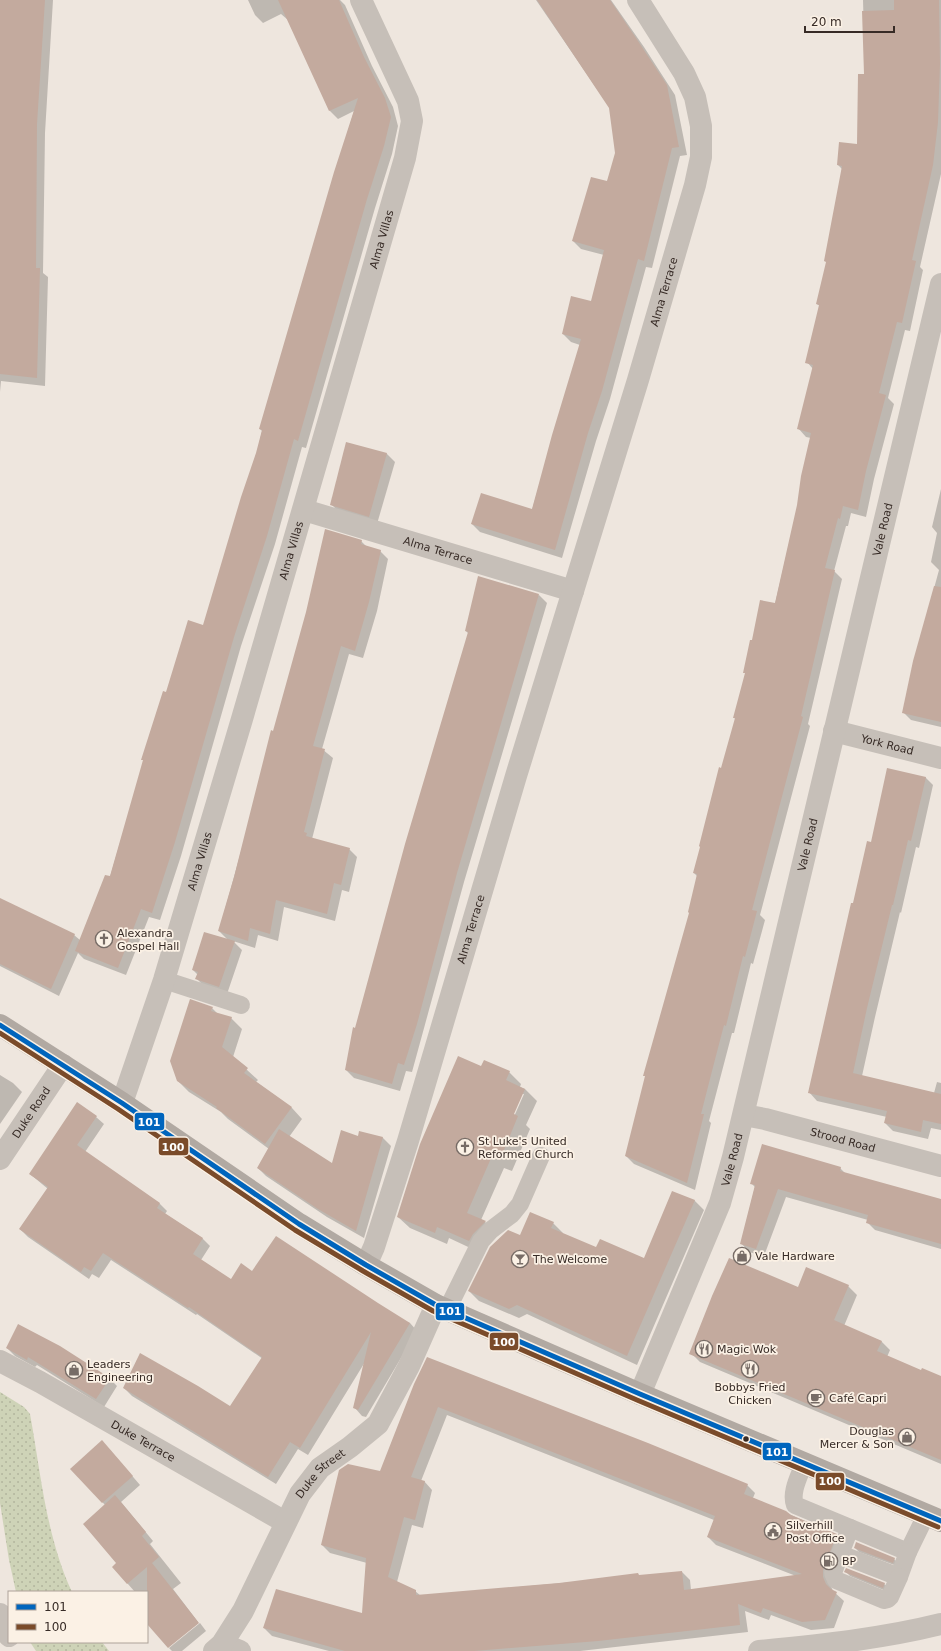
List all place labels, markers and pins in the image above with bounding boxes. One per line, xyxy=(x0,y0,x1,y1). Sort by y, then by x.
place label: Alexandra Gospel Hall xyxy=(117,927,179,953)
church icon: Alexandra Gospel Hall xyxy=(94,929,114,949)
place label: St Luke's United Reformed Church xyxy=(478,1135,574,1161)
church icon: St Luke's United Reformed Church xyxy=(455,1137,475,1157)
shop icon: Vale Hardware xyxy=(732,1246,752,1266)
bar icon: The Welcome xyxy=(510,1249,530,1269)
place label: Vale Hardware xyxy=(755,1250,835,1263)
place label: The Welcome xyxy=(532,1253,608,1266)
restaurant icon: Magic Wok xyxy=(694,1339,714,1359)
place label: Magic Wok xyxy=(717,1343,777,1356)
place label: Leaders Engineering xyxy=(87,1358,153,1384)
restaurant icon: Bobbys Fried Chicken xyxy=(740,1359,760,1379)
shop icon: Leaders Engineering xyxy=(64,1360,84,1380)
place label: Bobbys Fried Chicken xyxy=(715,1381,785,1407)
cafe icon: Café Capri xyxy=(806,1388,826,1408)
place label: Café Capri xyxy=(829,1392,887,1405)
place label: Douglas Mercer & Son xyxy=(820,1425,894,1451)
shop icon: Douglas Mercer & Son xyxy=(897,1427,917,1447)
unlabelled marker xyxy=(741,1434,751,1444)
place label: Silverhill Post Office xyxy=(786,1519,845,1545)
public building icon: Silverhill Post Office xyxy=(763,1521,783,1541)
fuel station icon: BP xyxy=(819,1551,839,1571)
place label: BP xyxy=(842,1555,857,1568)

